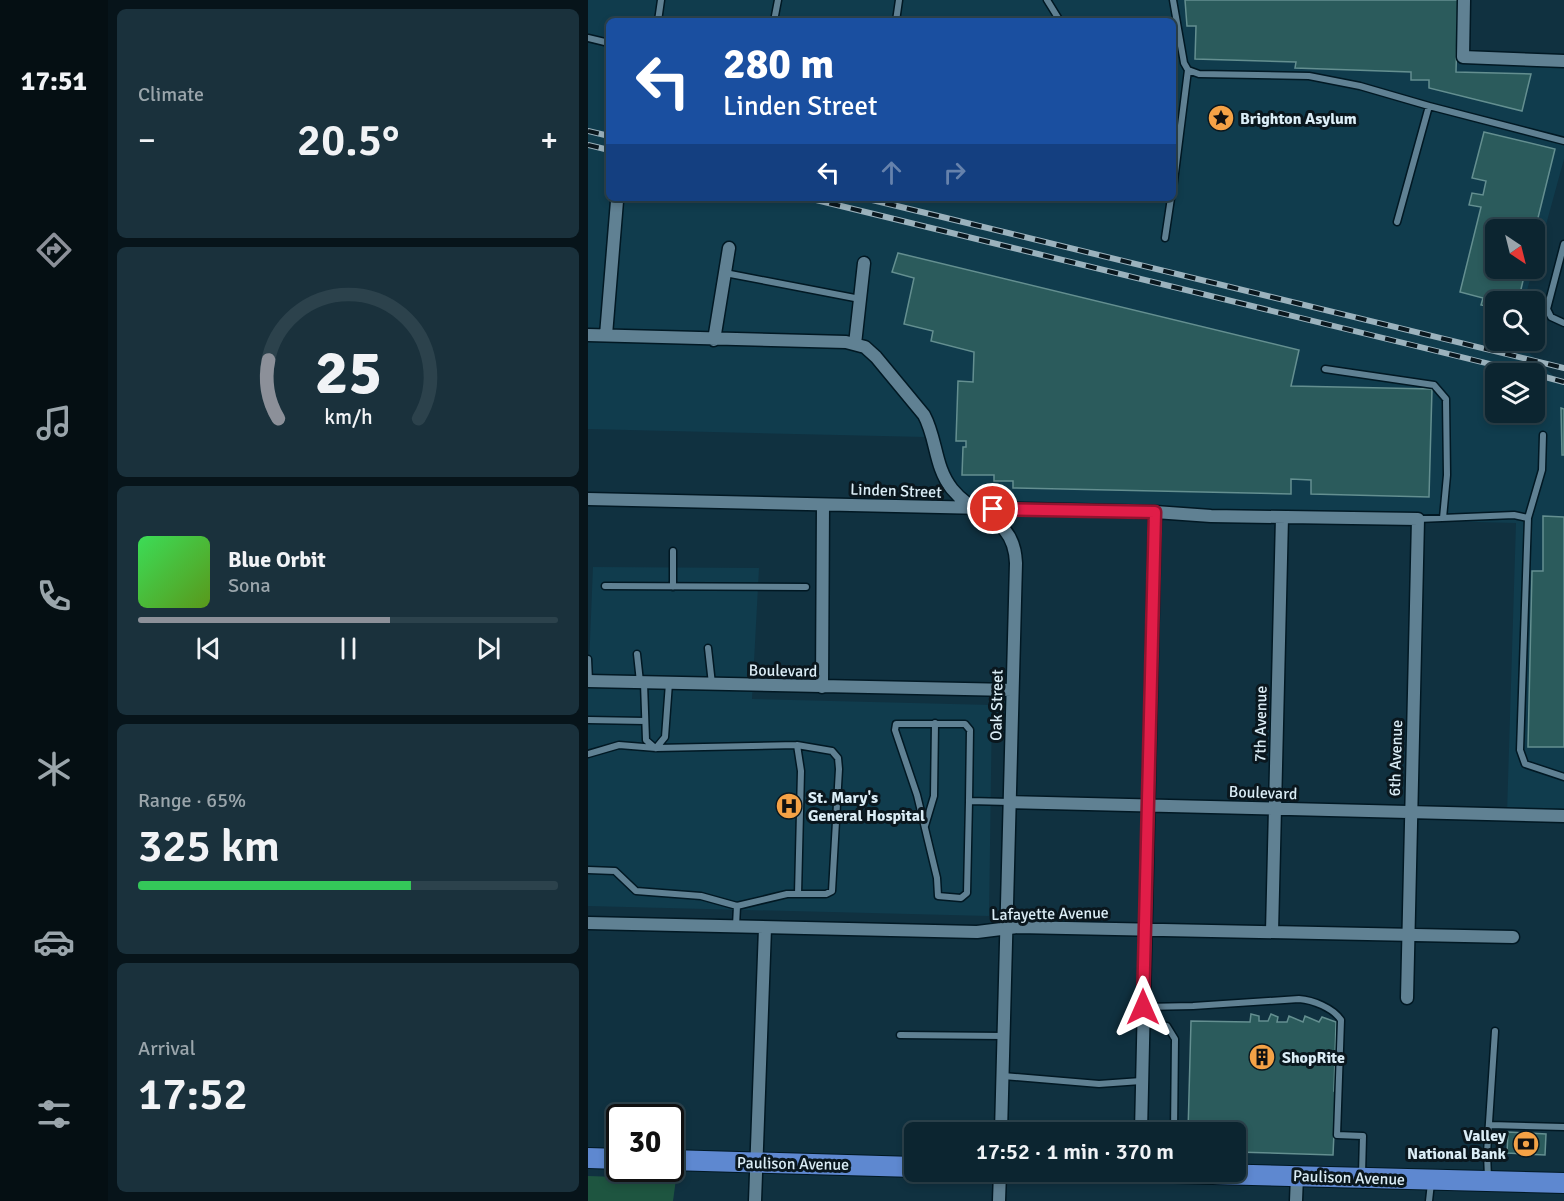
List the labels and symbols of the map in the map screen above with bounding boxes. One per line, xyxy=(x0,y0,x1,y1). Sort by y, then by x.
place icon: Brighton Asylum xyxy=(1206,103,1236,133)
place label: Brighton Asylum xyxy=(1240,109,1357,129)
north arrow xyxy=(1485,219,1545,279)
street label: Linden Street xyxy=(850,479,942,503)
pin xyxy=(967,483,1018,534)
street label: Boulevard xyxy=(748,660,818,682)
street label: Oak Street xyxy=(986,669,1008,741)
street label: 7th Avenue xyxy=(1250,686,1272,762)
street label: 6th Avenue xyxy=(1385,719,1407,797)
street label: Boulevard xyxy=(1228,782,1298,804)
place label: St. Mary's General Hospital xyxy=(808,788,925,826)
hospital icon: St. Mary's General Hospital xyxy=(774,791,804,821)
street label: Lafayette Avenue xyxy=(991,903,1109,925)
position arrow xyxy=(1111,975,1175,1039)
building icon: ShopRite xyxy=(1247,1042,1277,1072)
place label: ShopRite xyxy=(1282,1048,1345,1068)
speed limit sign: 30 xyxy=(606,1104,684,1182)
place label: Valley National Bank xyxy=(1407,1126,1507,1164)
bank icon: Valley National Bank xyxy=(1511,1129,1541,1159)
street label: Paulison Avenue xyxy=(737,1153,849,1175)
street label: Paulison Avenue xyxy=(1293,1166,1405,1190)

